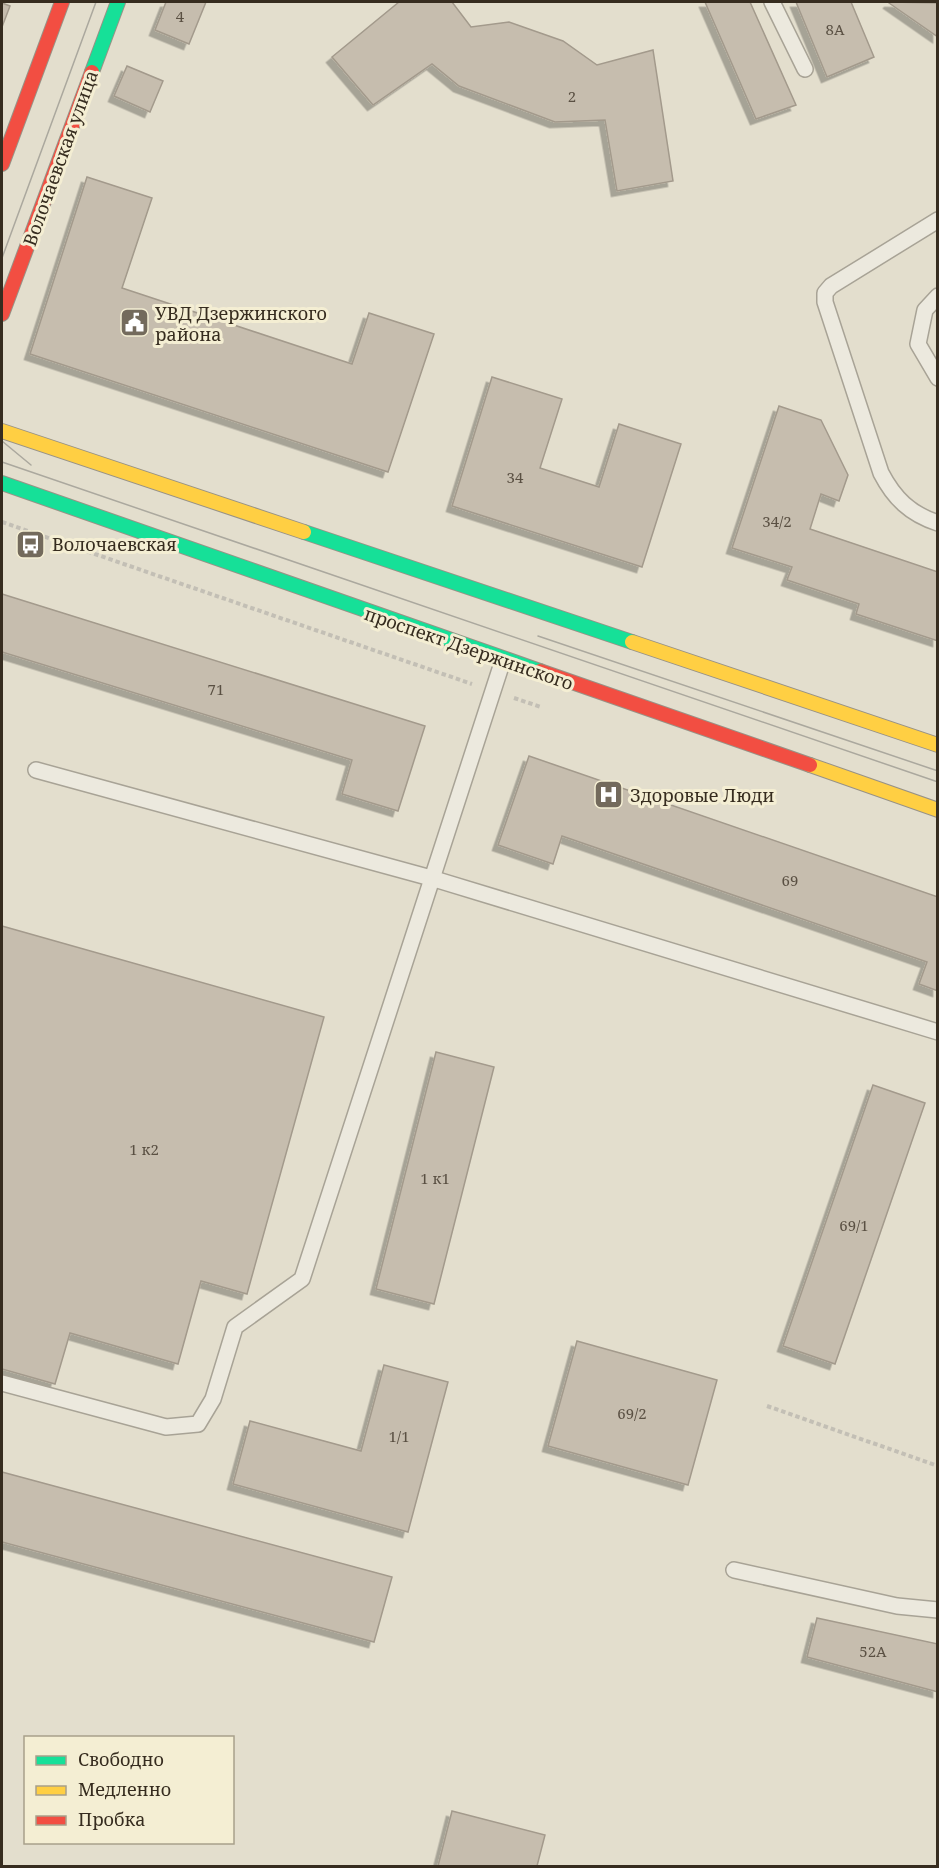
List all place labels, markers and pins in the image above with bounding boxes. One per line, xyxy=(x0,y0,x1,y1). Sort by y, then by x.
place label: УВД Дзержинского района xyxy=(155,301,327,346)
public building icon: УВД Дзержинского района xyxy=(118,307,150,339)
bus stop icon: Волочаевская xyxy=(15,528,47,560)
place label: Волочаевская xyxy=(52,532,177,556)
hospital icon: Здоровые Люди xyxy=(593,779,625,811)
place label: Здоровые Люди xyxy=(630,783,774,807)

